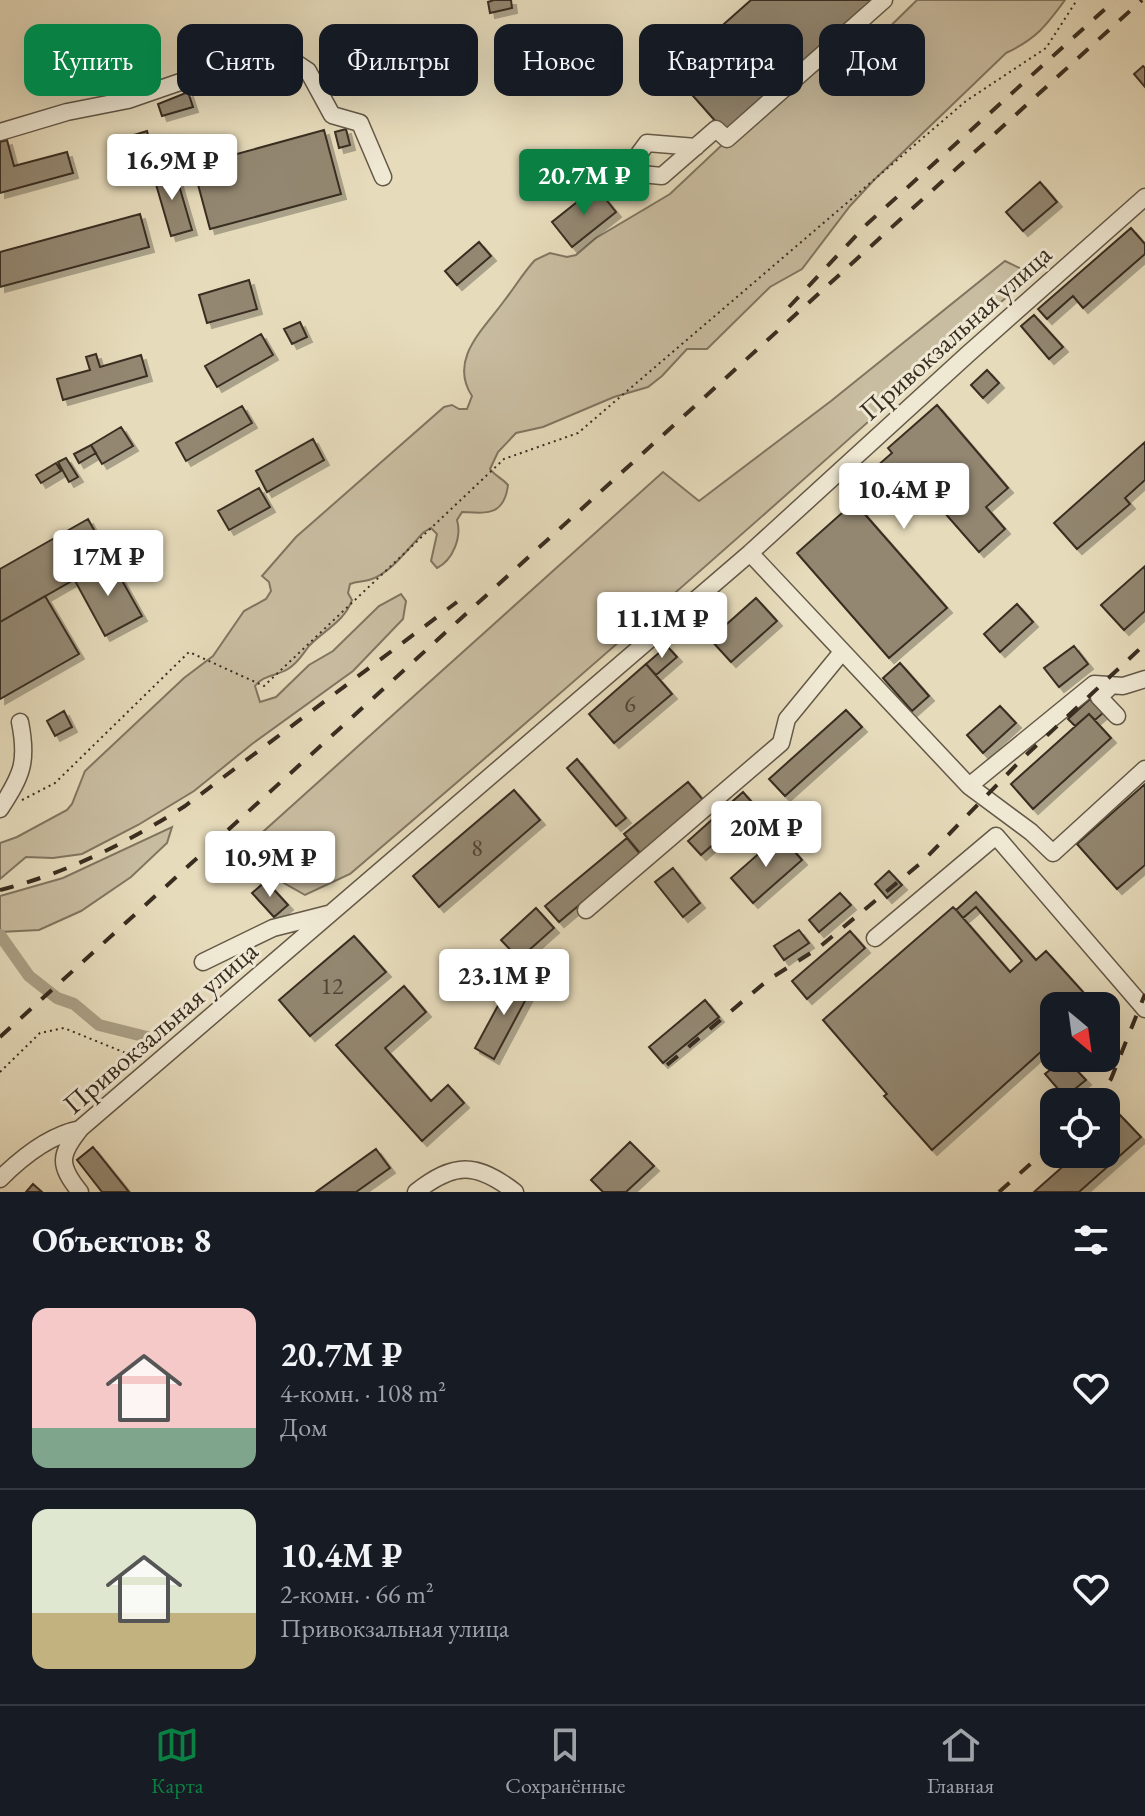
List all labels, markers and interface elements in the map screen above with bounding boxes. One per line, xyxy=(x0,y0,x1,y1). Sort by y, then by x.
chip: Купить xyxy=(24,24,161,96)
chip: Снять xyxy=(177,24,303,96)
chip: Фильтры xyxy=(319,24,478,96)
chip: Новое xyxy=(494,24,623,96)
chip: Квартира xyxy=(639,24,803,96)
chip: Дом xyxy=(819,24,925,96)
pin: 16.9M ₽ xyxy=(98,134,246,202)
text: 16.9M ₽ xyxy=(125,143,219,177)
pin: 20.7M ₽ xyxy=(510,149,658,217)
text: 20.7M ₽ xyxy=(537,158,631,192)
street label: Привокзальная улица xyxy=(851,235,1059,428)
pin: 10.4M ₽ xyxy=(830,463,978,531)
text: 10.4M ₽ xyxy=(857,472,951,506)
pin: 17M ₽ xyxy=(52,530,164,598)
text: 17M ₽ xyxy=(71,539,145,573)
pin: 11.1M ₽ xyxy=(588,592,736,660)
text: 11.1M ₽ xyxy=(615,601,709,635)
house number: 6 xyxy=(624,688,636,719)
pin: 20M ₽ xyxy=(710,801,822,869)
text: 20M ₽ xyxy=(729,810,803,844)
pin: 10.9M ₽ xyxy=(196,831,344,899)
house number: 8 xyxy=(471,832,483,863)
text: 10.9M ₽ xyxy=(223,840,317,874)
street label: Привокзальная улица xyxy=(55,932,266,1122)
pin: 23.1M ₽ xyxy=(430,949,578,1017)
text: 23.1M ₽ xyxy=(457,958,551,992)
house number: 12 xyxy=(320,970,344,1001)
north arrow xyxy=(1040,992,1120,1072)
map controls xyxy=(1040,992,1120,1168)
button: locate xyxy=(1040,1088,1120,1168)
text: Объектов: 8 xyxy=(32,1218,211,1262)
icon: filters xyxy=(1069,1218,1113,1262)
text: 20.7M ₽ xyxy=(280,1332,403,1376)
icon: home xyxy=(96,1340,192,1436)
icon: heart xyxy=(1069,1366,1113,1410)
text: 4-комн. · 108 m² xyxy=(280,1376,446,1410)
text: Дом xyxy=(280,1410,327,1444)
text: 10.4M ₽ xyxy=(280,1533,403,1577)
icon: home xyxy=(96,1541,192,1637)
icon: heart xyxy=(1069,1567,1113,1611)
text: 2-комн. · 66 m² xyxy=(280,1577,434,1611)
text: Привокзальная улица xyxy=(280,1611,509,1645)
tab: Карта xyxy=(151,1723,203,1800)
tab: Сохранённые xyxy=(505,1723,625,1800)
tab: Главная xyxy=(927,1723,994,1800)

